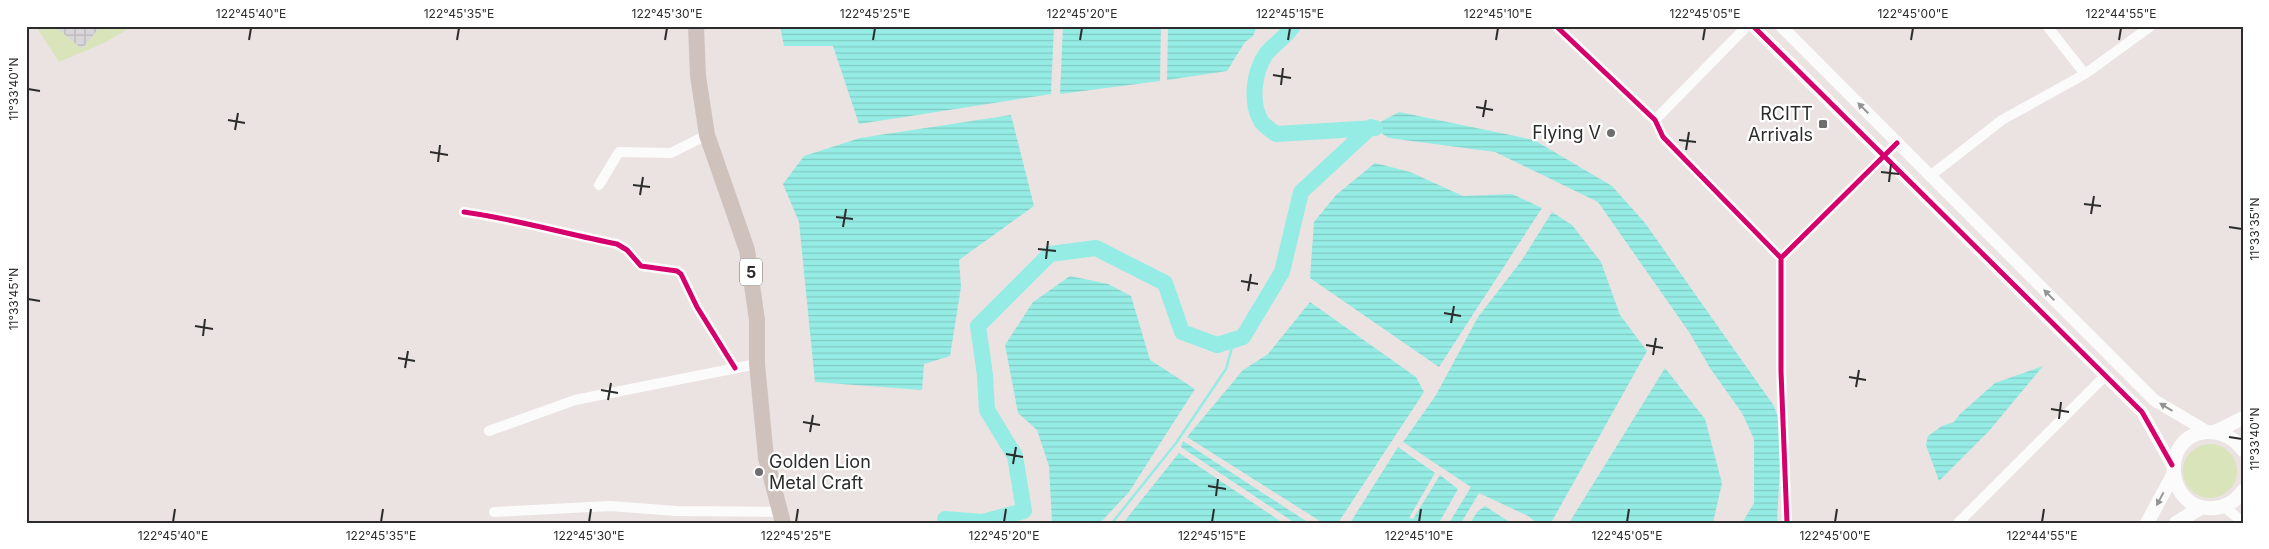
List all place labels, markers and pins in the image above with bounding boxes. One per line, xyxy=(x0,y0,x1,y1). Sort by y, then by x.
place label: RCITT Arrivals xyxy=(1748,103,1813,145)
marker: RCITT Arrivals xyxy=(1817,118,1829,130)
place label: Flying V xyxy=(1532,122,1601,143)
marker: Flying V xyxy=(1605,127,1617,139)
place label: Golden Lion Metal Craft xyxy=(769,451,871,493)
marker: Golden Lion Metal Craft xyxy=(753,466,765,478)

